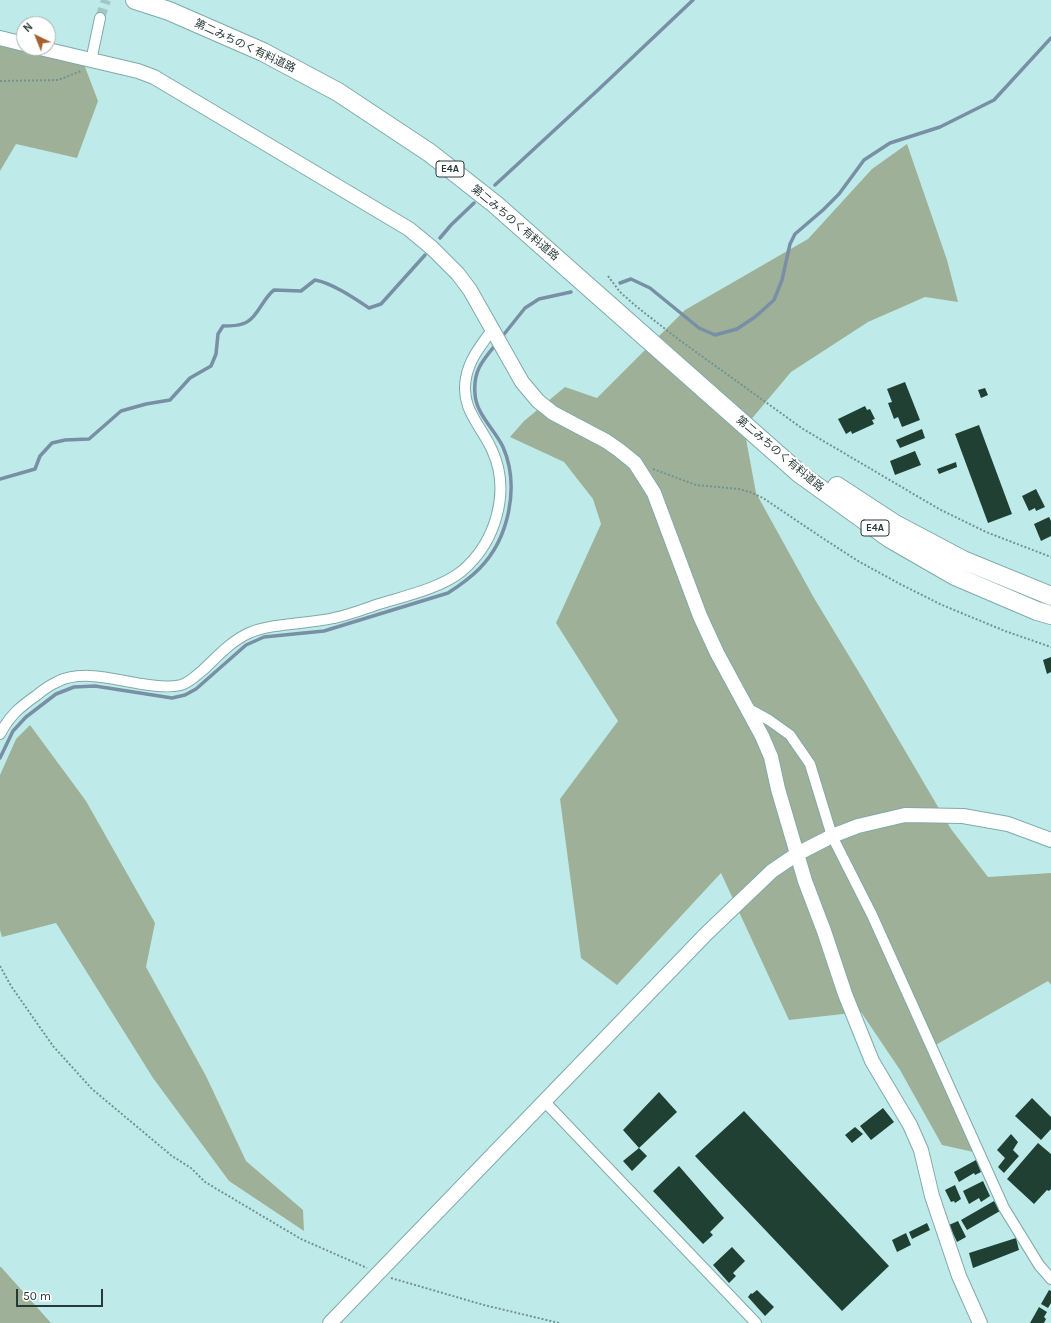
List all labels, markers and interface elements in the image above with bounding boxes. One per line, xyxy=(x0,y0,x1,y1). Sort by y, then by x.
north arrow xyxy=(16,16,56,56)
street label: 第二みちのく有料道路 xyxy=(192,17,298,75)
text: N xyxy=(21,20,35,35)
road number: E4A xyxy=(436,161,464,177)
street label: 第二みちのく有料道路 xyxy=(469,183,561,263)
street label: 第二みちのく有料道路 xyxy=(734,414,826,494)
road number: E4A xyxy=(861,520,889,536)
scale bar xyxy=(18,1281,105,1307)
text: 50 m xyxy=(23,1289,51,1303)

